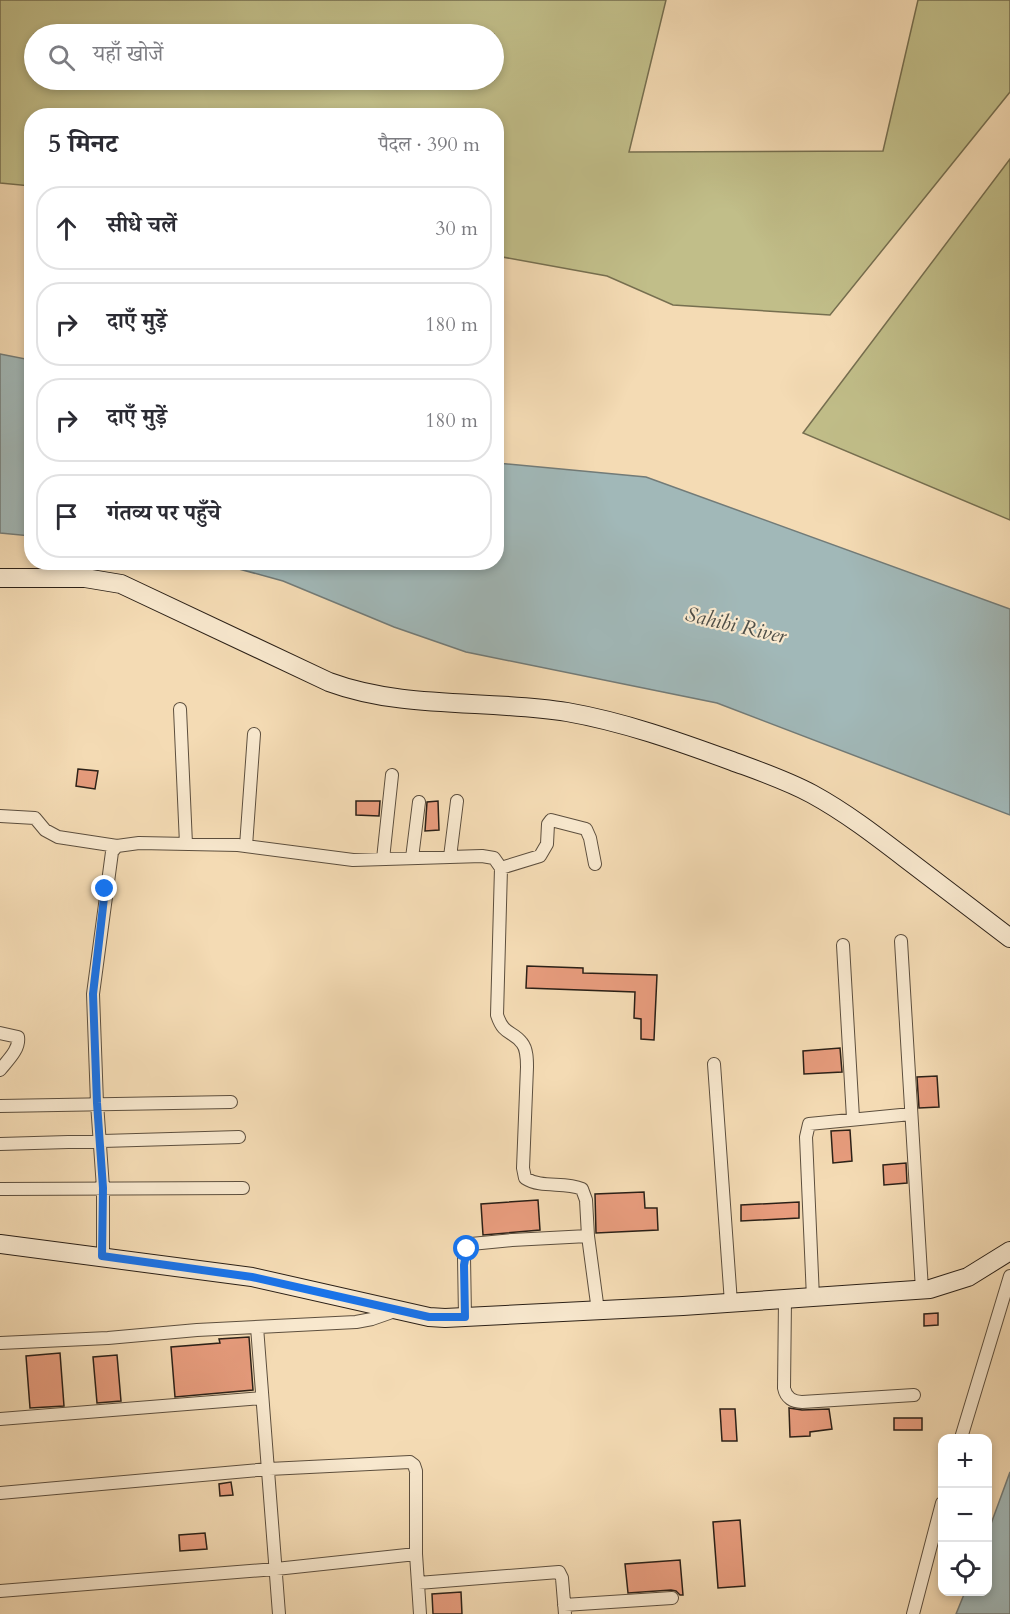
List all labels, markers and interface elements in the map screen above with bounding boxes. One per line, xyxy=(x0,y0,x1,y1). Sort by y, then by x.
search box xyxy=(24,24,504,90)
text: यहाँ खोजें xyxy=(93,39,163,69)
icon: search xyxy=(45,41,78,74)
text: 5 मिनट xyxy=(48,126,118,161)
text: पैदल · 390 m xyxy=(378,131,480,158)
text: सीधे चलें xyxy=(107,210,177,240)
icon: ahead xyxy=(50,212,83,245)
text: 30 m xyxy=(435,215,478,242)
text: दाएँ मुड़ें xyxy=(107,306,167,336)
icon: right xyxy=(50,308,83,341)
text: 180 m xyxy=(425,311,478,338)
text: दाएँ मुड़ें xyxy=(107,402,167,432)
icon: right xyxy=(50,404,83,437)
text: 180 m xyxy=(425,407,478,434)
text: गंतव्य पर पहुँचे xyxy=(107,498,221,528)
icon: arrive xyxy=(50,500,83,533)
water label: Sahibi River xyxy=(682,600,790,651)
route end xyxy=(91,875,117,901)
route start xyxy=(453,1235,479,1261)
map controls xyxy=(938,1434,992,1596)
button: + xyxy=(938,1434,992,1488)
button: − xyxy=(938,1488,992,1542)
button: locate xyxy=(938,1542,992,1596)

